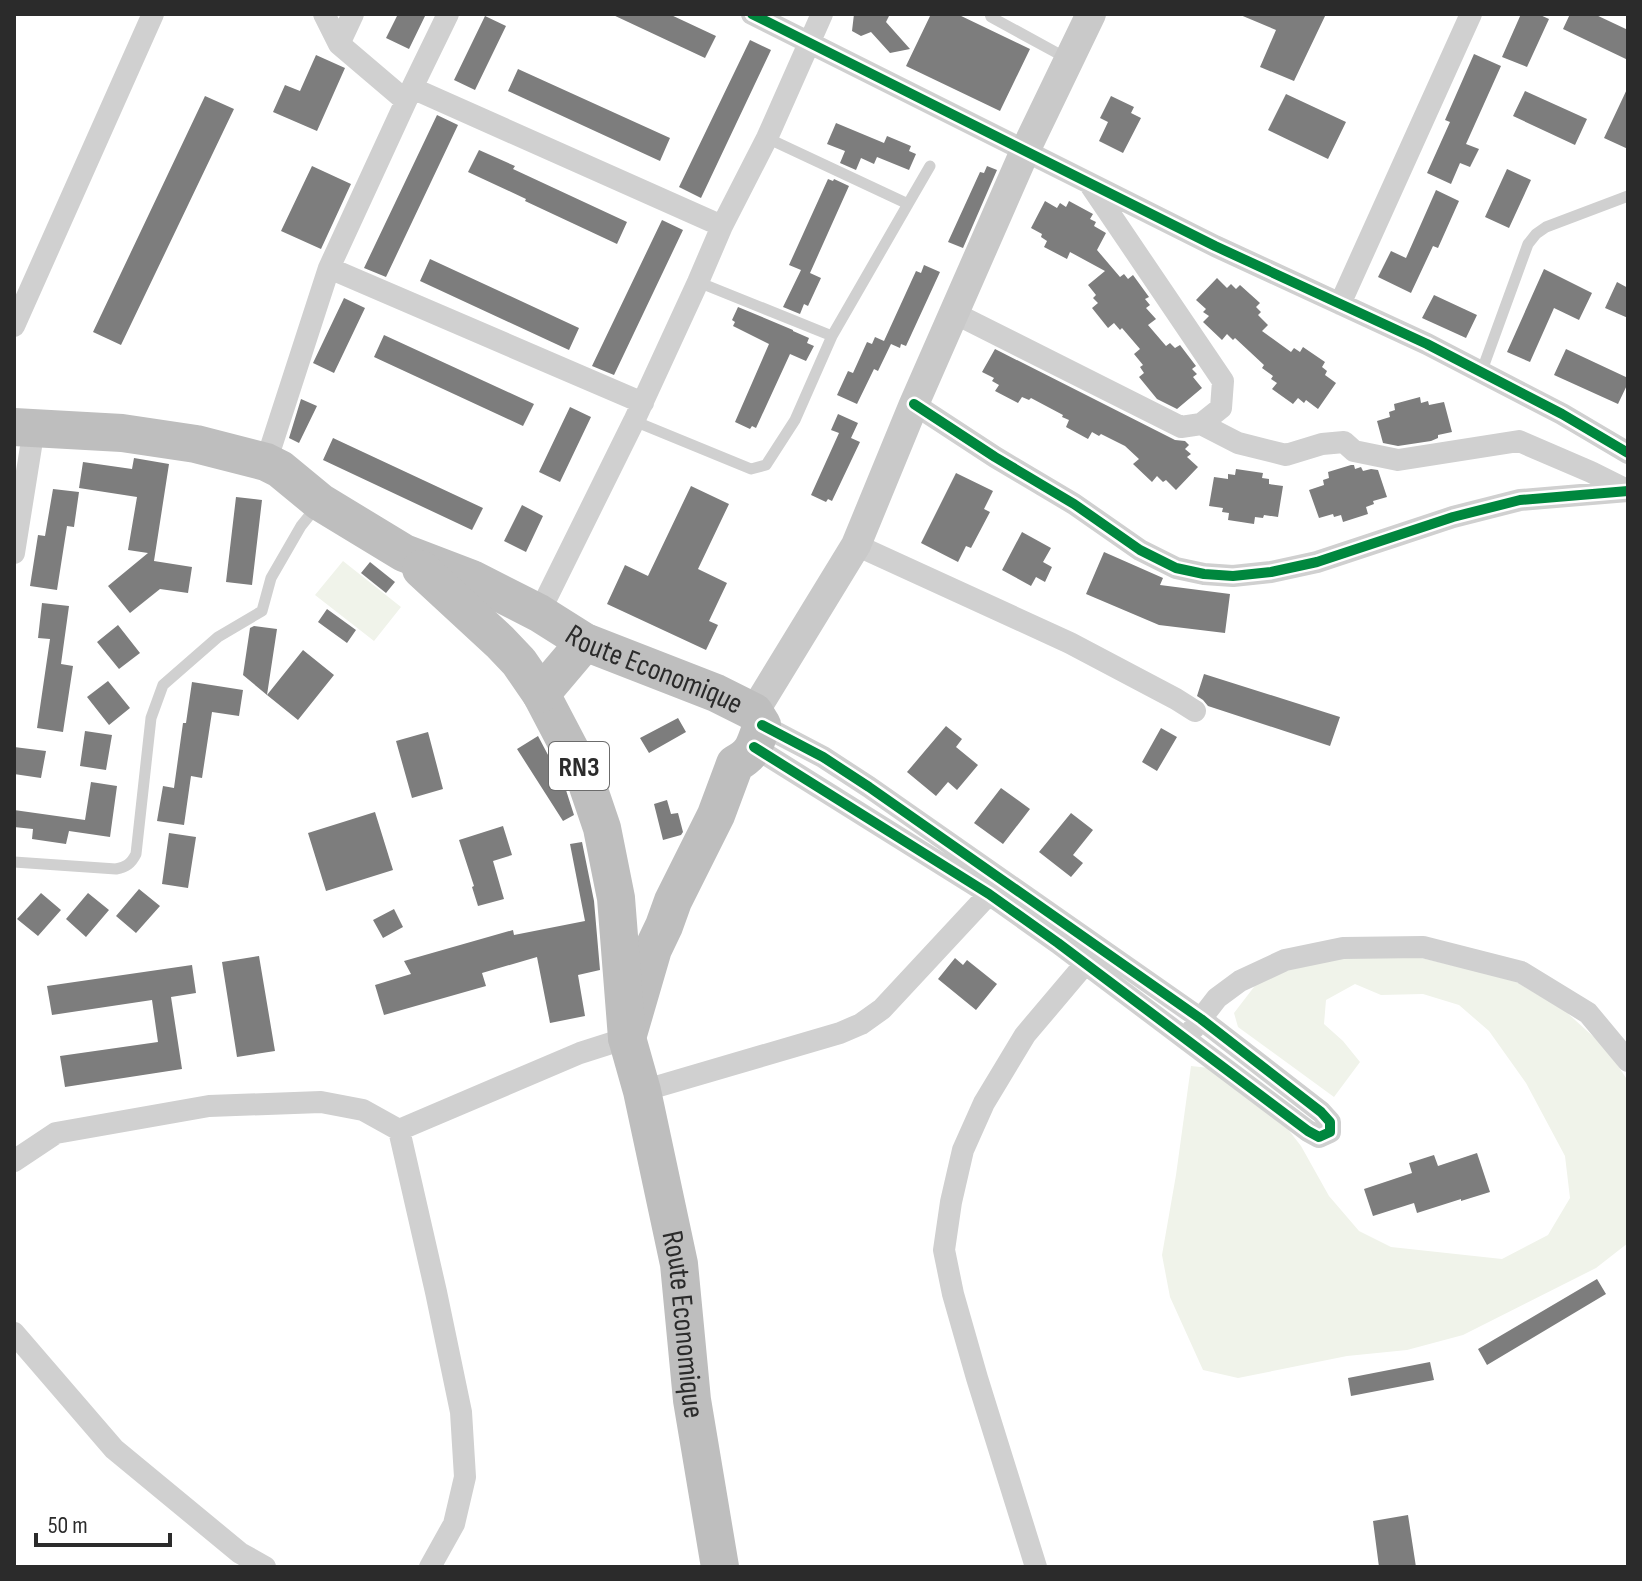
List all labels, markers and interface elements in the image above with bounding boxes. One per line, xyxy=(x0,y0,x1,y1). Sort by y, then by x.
street label: Route Economique xyxy=(558,617,749,723)
road number: RN3 xyxy=(549,742,609,790)
street label: Route Economique xyxy=(653,1228,712,1421)
scale bar xyxy=(36,1497,170,1547)
text: 50 m xyxy=(48,1511,88,1540)

